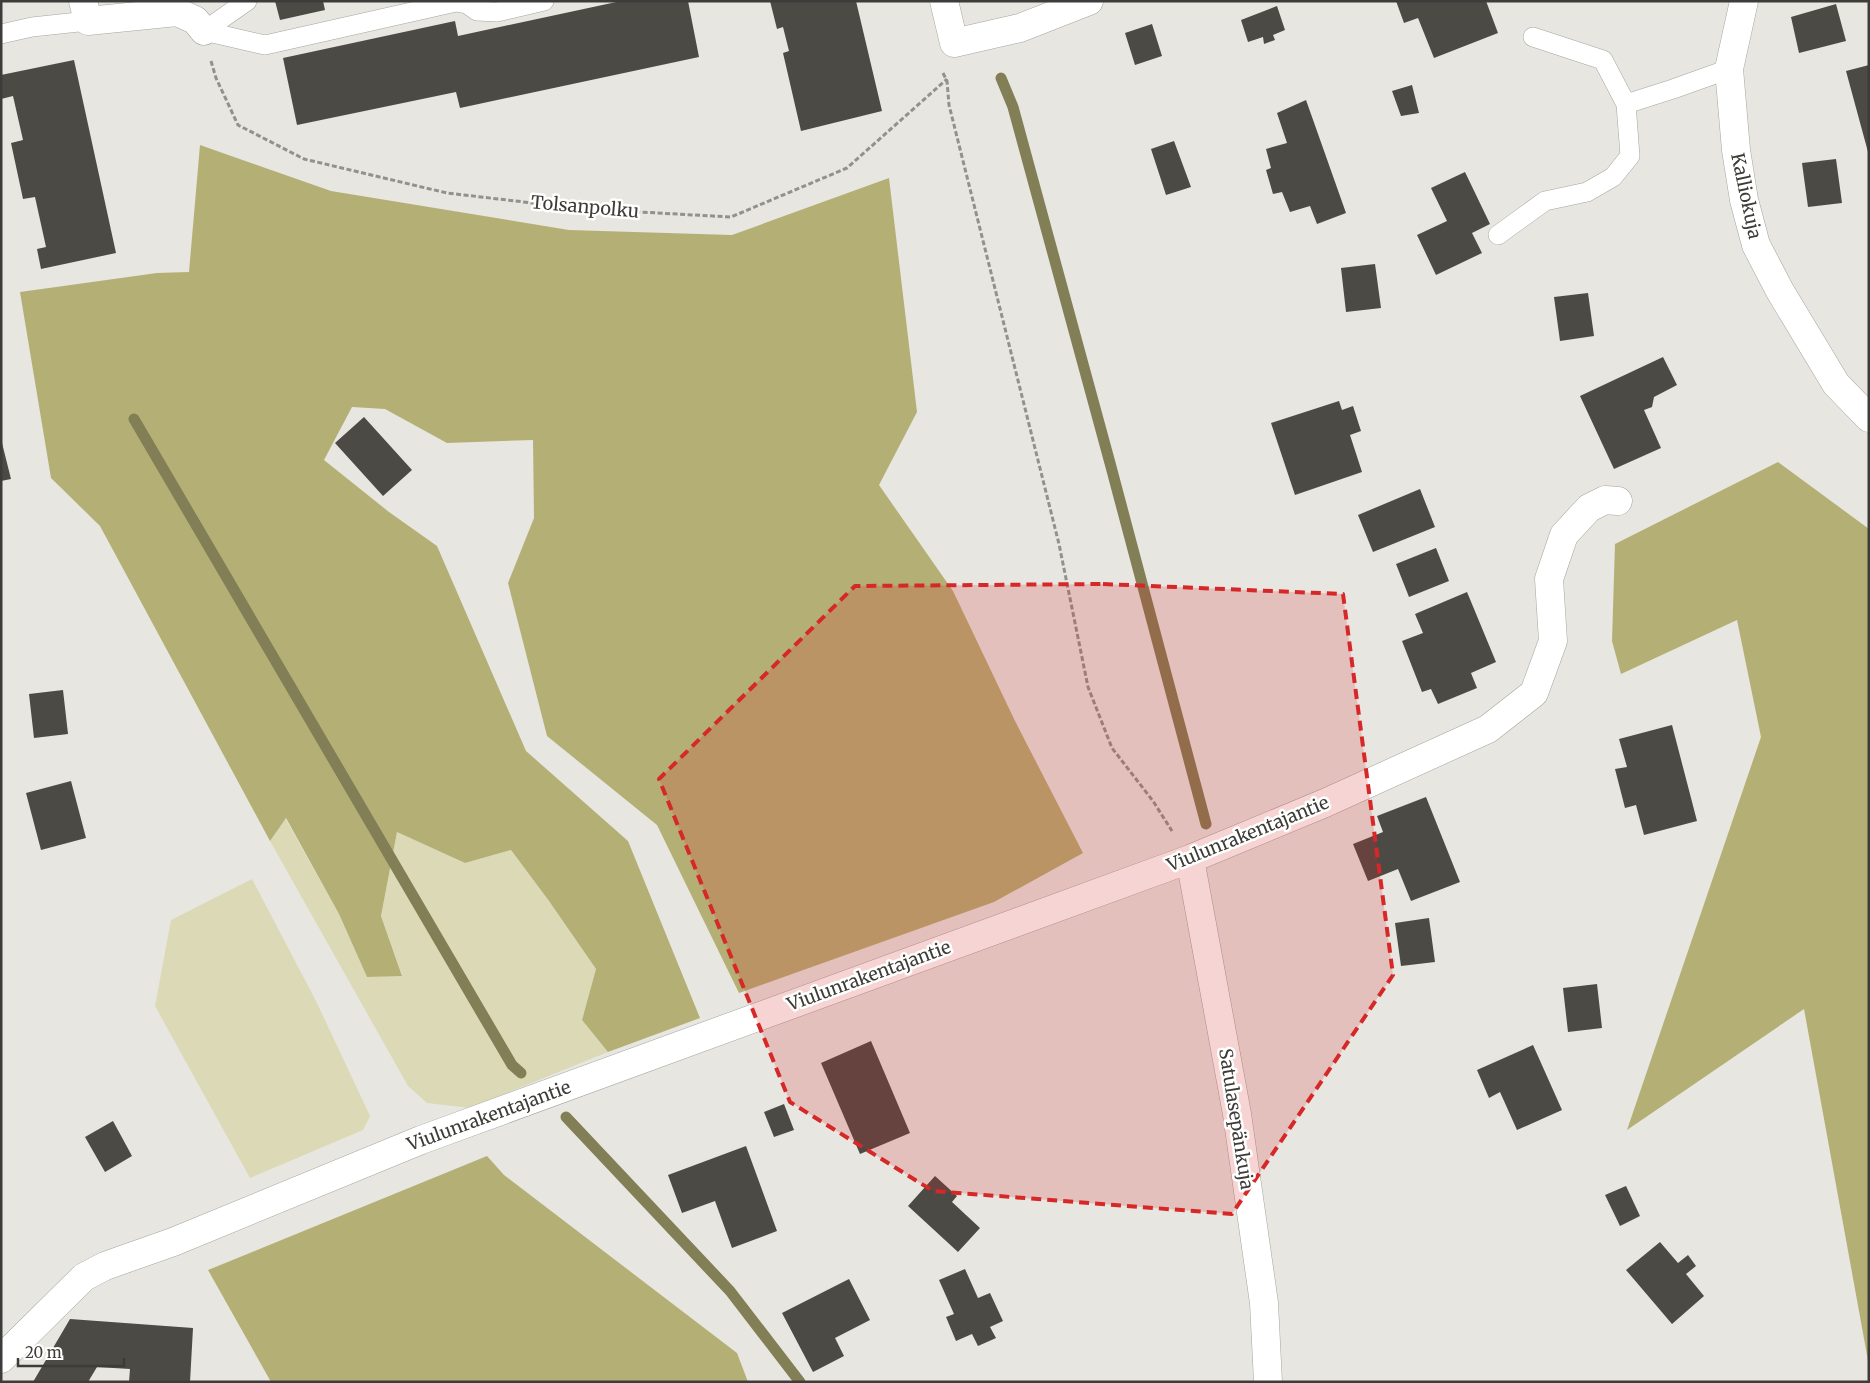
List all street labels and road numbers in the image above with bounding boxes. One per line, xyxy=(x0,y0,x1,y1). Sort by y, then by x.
street label: Kalliokuja xyxy=(1726,151,1767,241)
street label: Tolsanpolku xyxy=(530,190,640,223)
street label: Viulunrakentajantie xyxy=(1163,791,1332,877)
street label: Viulunrakentajantie xyxy=(783,935,954,1016)
street label: Satulasepänkuja xyxy=(1214,1047,1259,1191)
street label: Viulunrakentajantie xyxy=(403,1075,574,1156)

